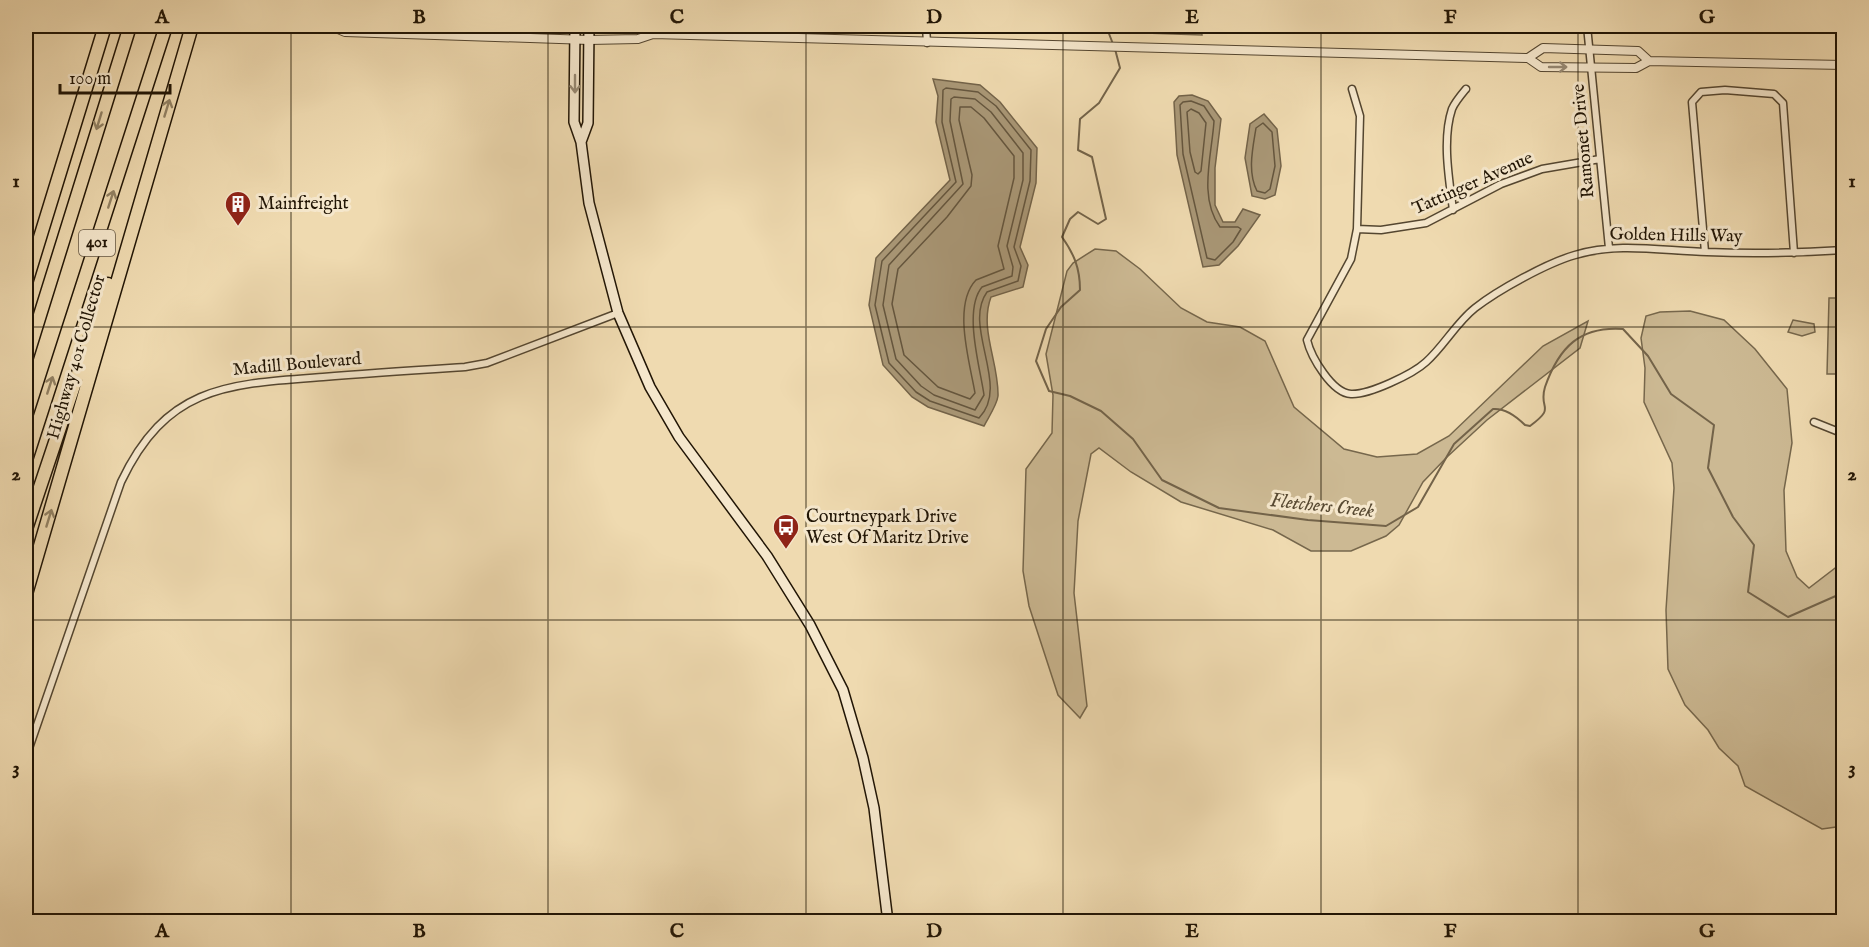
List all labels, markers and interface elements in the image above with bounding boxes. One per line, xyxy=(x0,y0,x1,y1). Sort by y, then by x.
text: A xyxy=(154,5,170,30)
text: B xyxy=(412,5,426,30)
text: C xyxy=(670,5,684,30)
text: D xyxy=(926,5,942,30)
text: E xyxy=(1185,5,1199,30)
text: F xyxy=(1444,5,1457,30)
text: G xyxy=(1699,5,1716,30)
scale bar xyxy=(60,57,170,95)
one-way arrow xyxy=(1548,61,1568,73)
text: 100 m xyxy=(69,68,111,91)
one-way arrow xyxy=(569,74,580,94)
street label: Ramonet Drive xyxy=(1568,83,1600,199)
one-way arrow xyxy=(162,99,173,118)
one-way arrow xyxy=(93,111,104,130)
street label: Tattinger Avenue xyxy=(1409,147,1537,221)
text: 1 xyxy=(12,169,20,194)
text: 1 xyxy=(1848,169,1856,194)
building icon: Mainfreight xyxy=(223,189,253,227)
one-way arrow xyxy=(106,190,117,209)
place label: Mainfreight xyxy=(258,193,349,216)
street label: Golden Hills Way xyxy=(1609,223,1743,249)
road number: 401 xyxy=(79,230,115,256)
street label: Highway 401 Collector xyxy=(42,272,112,442)
street label: Madill Boulevard xyxy=(232,348,363,382)
one-way arrow xyxy=(46,376,57,395)
text: 2 xyxy=(11,462,21,487)
text: 2 xyxy=(1847,462,1857,487)
water label: Fletchers Creek xyxy=(1269,488,1375,524)
place label: Courtneypark Drive West Of Maritz Drive xyxy=(806,506,969,550)
one-way arrow xyxy=(44,509,55,528)
bus stop icon: Courtneypark Drive West Of Maritz Drive xyxy=(771,512,801,550)
text: 3 xyxy=(12,756,20,781)
text: 3 xyxy=(1848,756,1856,781)
text: A xyxy=(154,919,170,944)
text: B xyxy=(412,919,426,944)
text: C xyxy=(670,919,684,944)
text: D xyxy=(926,919,942,944)
text: E xyxy=(1185,919,1199,944)
text: F xyxy=(1444,919,1457,944)
text: G xyxy=(1699,919,1716,944)

